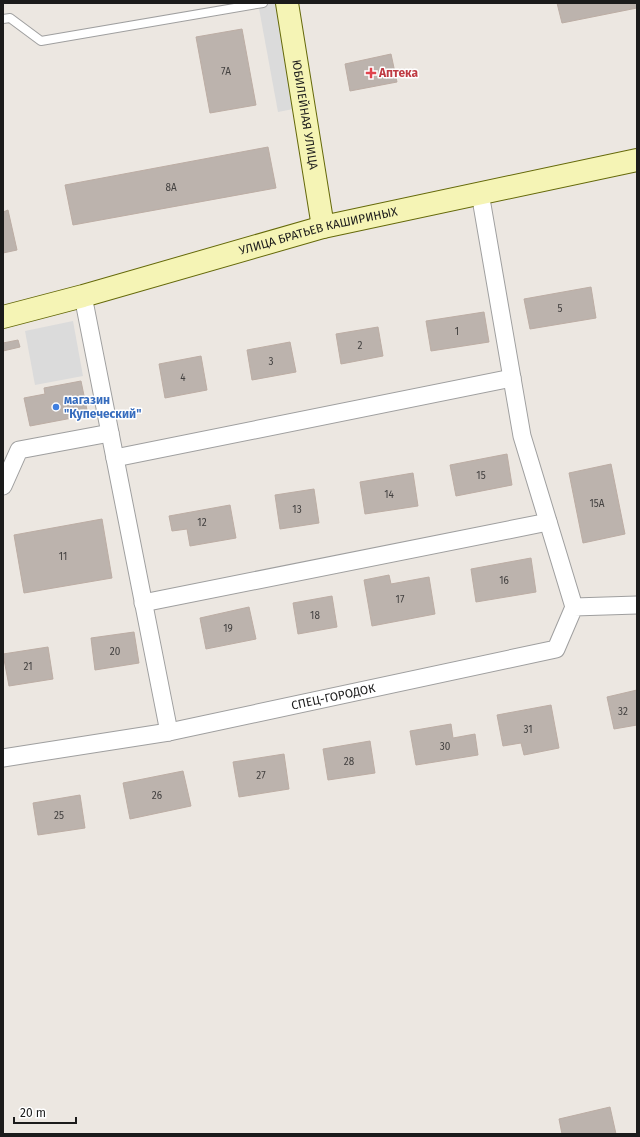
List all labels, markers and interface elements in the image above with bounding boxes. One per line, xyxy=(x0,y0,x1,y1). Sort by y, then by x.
street label: ЮБИЛЕЙНАЯ УЛИЦА xyxy=(289,59,321,171)
house number: 7А xyxy=(221,66,231,78)
place label: Аптека xyxy=(378,66,418,80)
marker: Аптека xyxy=(366,68,376,78)
house number: 8А xyxy=(165,182,177,194)
street label: УЛИЦА БРАТЬЕВ КАШИРИНЫХ xyxy=(238,204,399,258)
house number: 5 xyxy=(557,303,563,315)
house number: 1 xyxy=(455,326,459,338)
house number: 2 xyxy=(358,340,363,352)
house number: 3 xyxy=(269,356,274,368)
house number: 4 xyxy=(180,372,186,384)
place label: магазин "Купеческий" xyxy=(64,393,141,421)
marker: магазин "Купеческий" xyxy=(51,402,61,412)
house number: 15 xyxy=(476,470,486,482)
house number: 14 xyxy=(384,489,395,501)
house number: 15А xyxy=(589,498,605,510)
house number: 13 xyxy=(292,504,302,516)
house number: 12 xyxy=(197,517,207,529)
house number: 11 xyxy=(59,551,67,563)
house number: 16 xyxy=(499,575,509,587)
house number: 17 xyxy=(396,594,405,606)
house number: 18 xyxy=(310,610,320,622)
house number: 19 xyxy=(223,623,233,635)
house number: 20 xyxy=(110,646,121,658)
house number: 21 xyxy=(23,661,33,673)
street label: СПЕЦ-ГОРОДОК xyxy=(290,681,377,713)
house number: 32 xyxy=(618,706,628,718)
house number: 31 xyxy=(523,724,533,736)
house number: 30 xyxy=(440,741,451,753)
house number: 28 xyxy=(344,756,355,768)
house number: 27 xyxy=(256,770,266,782)
house number: 26 xyxy=(152,790,162,802)
house number: 25 xyxy=(54,810,64,822)
scale bar xyxy=(14,1099,76,1125)
text: 20 m xyxy=(20,1106,46,1120)

